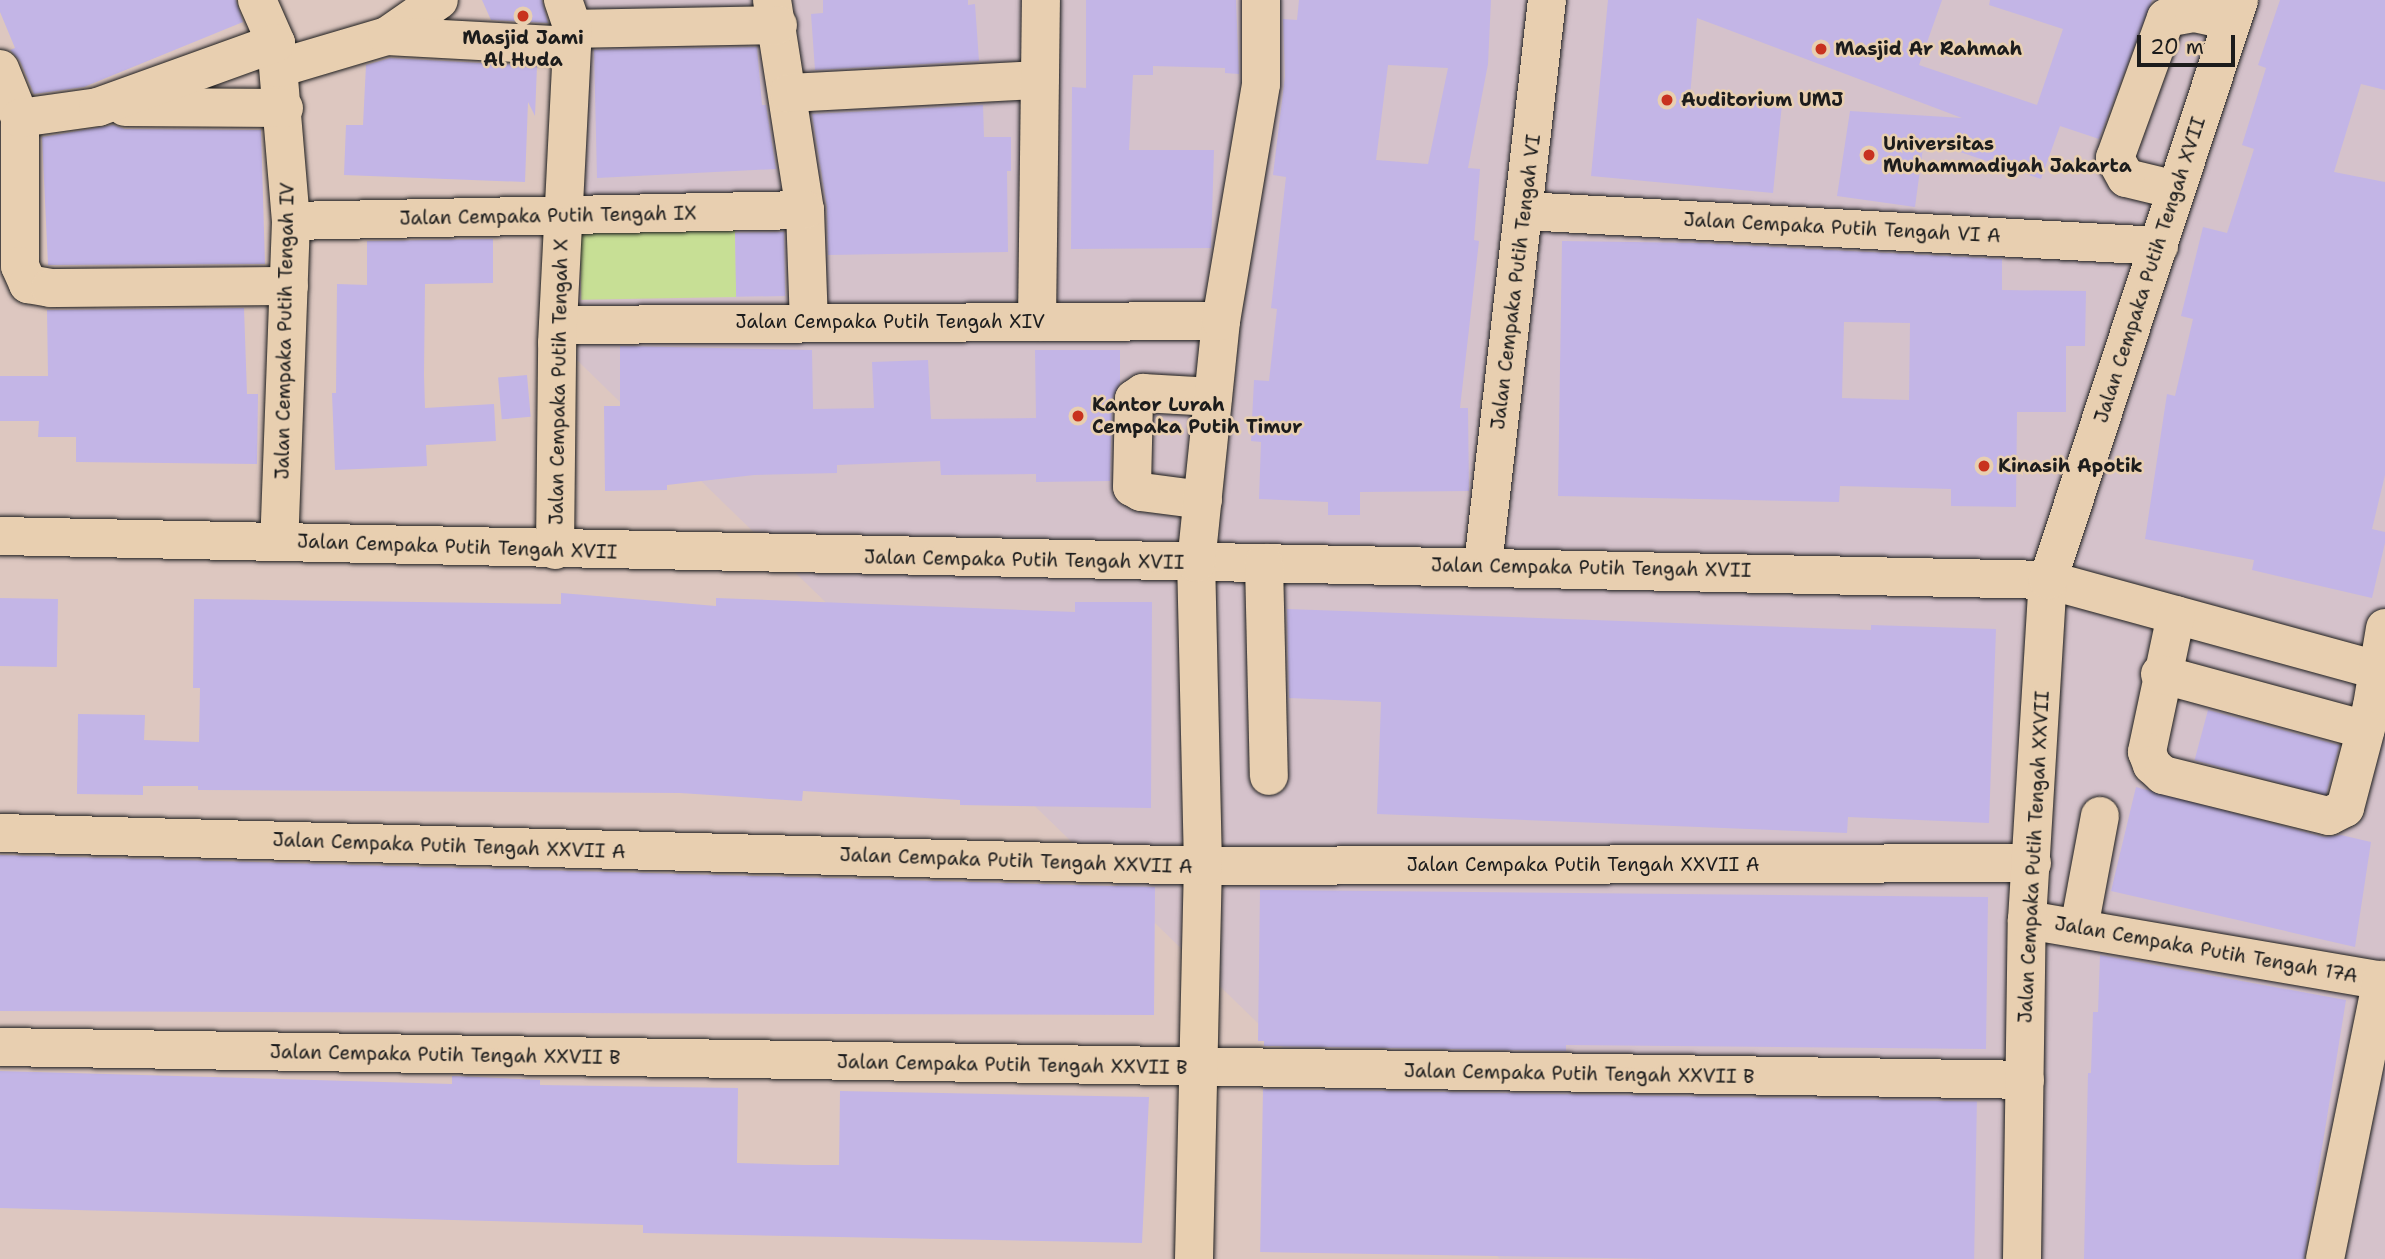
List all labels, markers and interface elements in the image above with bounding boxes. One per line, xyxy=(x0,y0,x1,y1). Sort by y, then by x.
marker: Masjid Jami Al Huda xyxy=(515,8,531,24)
scale bar xyxy=(2140,21,2238,65)
place label: Masjid Jami Al Huda xyxy=(462,27,584,71)
text: 20 m xyxy=(2150,33,2204,61)
place label: Masjid Ar Rahmah xyxy=(1835,38,2022,60)
marker: Masjid Ar Rahmah xyxy=(1813,41,1829,57)
place label: Auditorium UMJ xyxy=(1681,89,1843,111)
marker: Auditorium UMJ xyxy=(1659,92,1675,108)
street label: Jalan Cempaka Putih Tengah XVII xyxy=(2090,114,2210,426)
street label: Jalan Cempaka Putih Tengah VI xyxy=(1487,133,1545,431)
place label: Universitas Muhammadiyah Jakarta xyxy=(1883,133,2132,177)
marker: Universitas Muhammadiyah Jakarta xyxy=(1861,147,1877,163)
street label: Jalan Cempaka Putih Tengah IV xyxy=(271,182,299,480)
street label: Jalan Cempaka Putih Tengah IX xyxy=(399,202,697,230)
street label: Jalan Cempaka Putih Tengah VI A xyxy=(1683,208,2001,248)
street label: Jalan Cempaka Putih Tengah X xyxy=(545,239,573,525)
street label: Jalan Cempaka Putih Tengah XIV xyxy=(735,311,1045,333)
place label: Kantor Lurah Cempaka Putih Timur xyxy=(1092,394,1302,438)
marker: Kantor Lurah Cempaka Putih Timur xyxy=(1070,408,1086,424)
place label: Kinasih Apotik xyxy=(1998,455,2143,477)
marker: Kinasih Apotik xyxy=(1976,458,1992,474)
street label: Jalan Cempaka Putih Tengah XVII xyxy=(297,530,617,564)
street label: Jalan Cempaka Putih Tengah XVII xyxy=(864,546,1184,574)
street label: Jalan Cempaka Putih Tengah XVII xyxy=(1431,554,1751,582)
street label: Jalan Cempaka Putih Tengah XXVII xyxy=(2014,690,2054,1024)
street label: Jalan Cempaka Putih Tengah XXVII A xyxy=(272,828,626,864)
street label: Jalan Cempaka Putih Tengah XXVII A xyxy=(839,843,1193,879)
street label: Jalan Cempaka Putih Tengah XXVII A xyxy=(1406,854,1760,876)
street label: Jalan Cempaka Putih Tengah 17A xyxy=(2053,912,2359,988)
street label: Jalan Cempaka Putih Tengah XXVII B xyxy=(270,1041,620,1069)
street label: Jalan Cempaka Putih Tengah XXVII B xyxy=(837,1051,1187,1079)
street label: Jalan Cempaka Putih Tengah XXVII B xyxy=(1404,1060,1754,1088)

